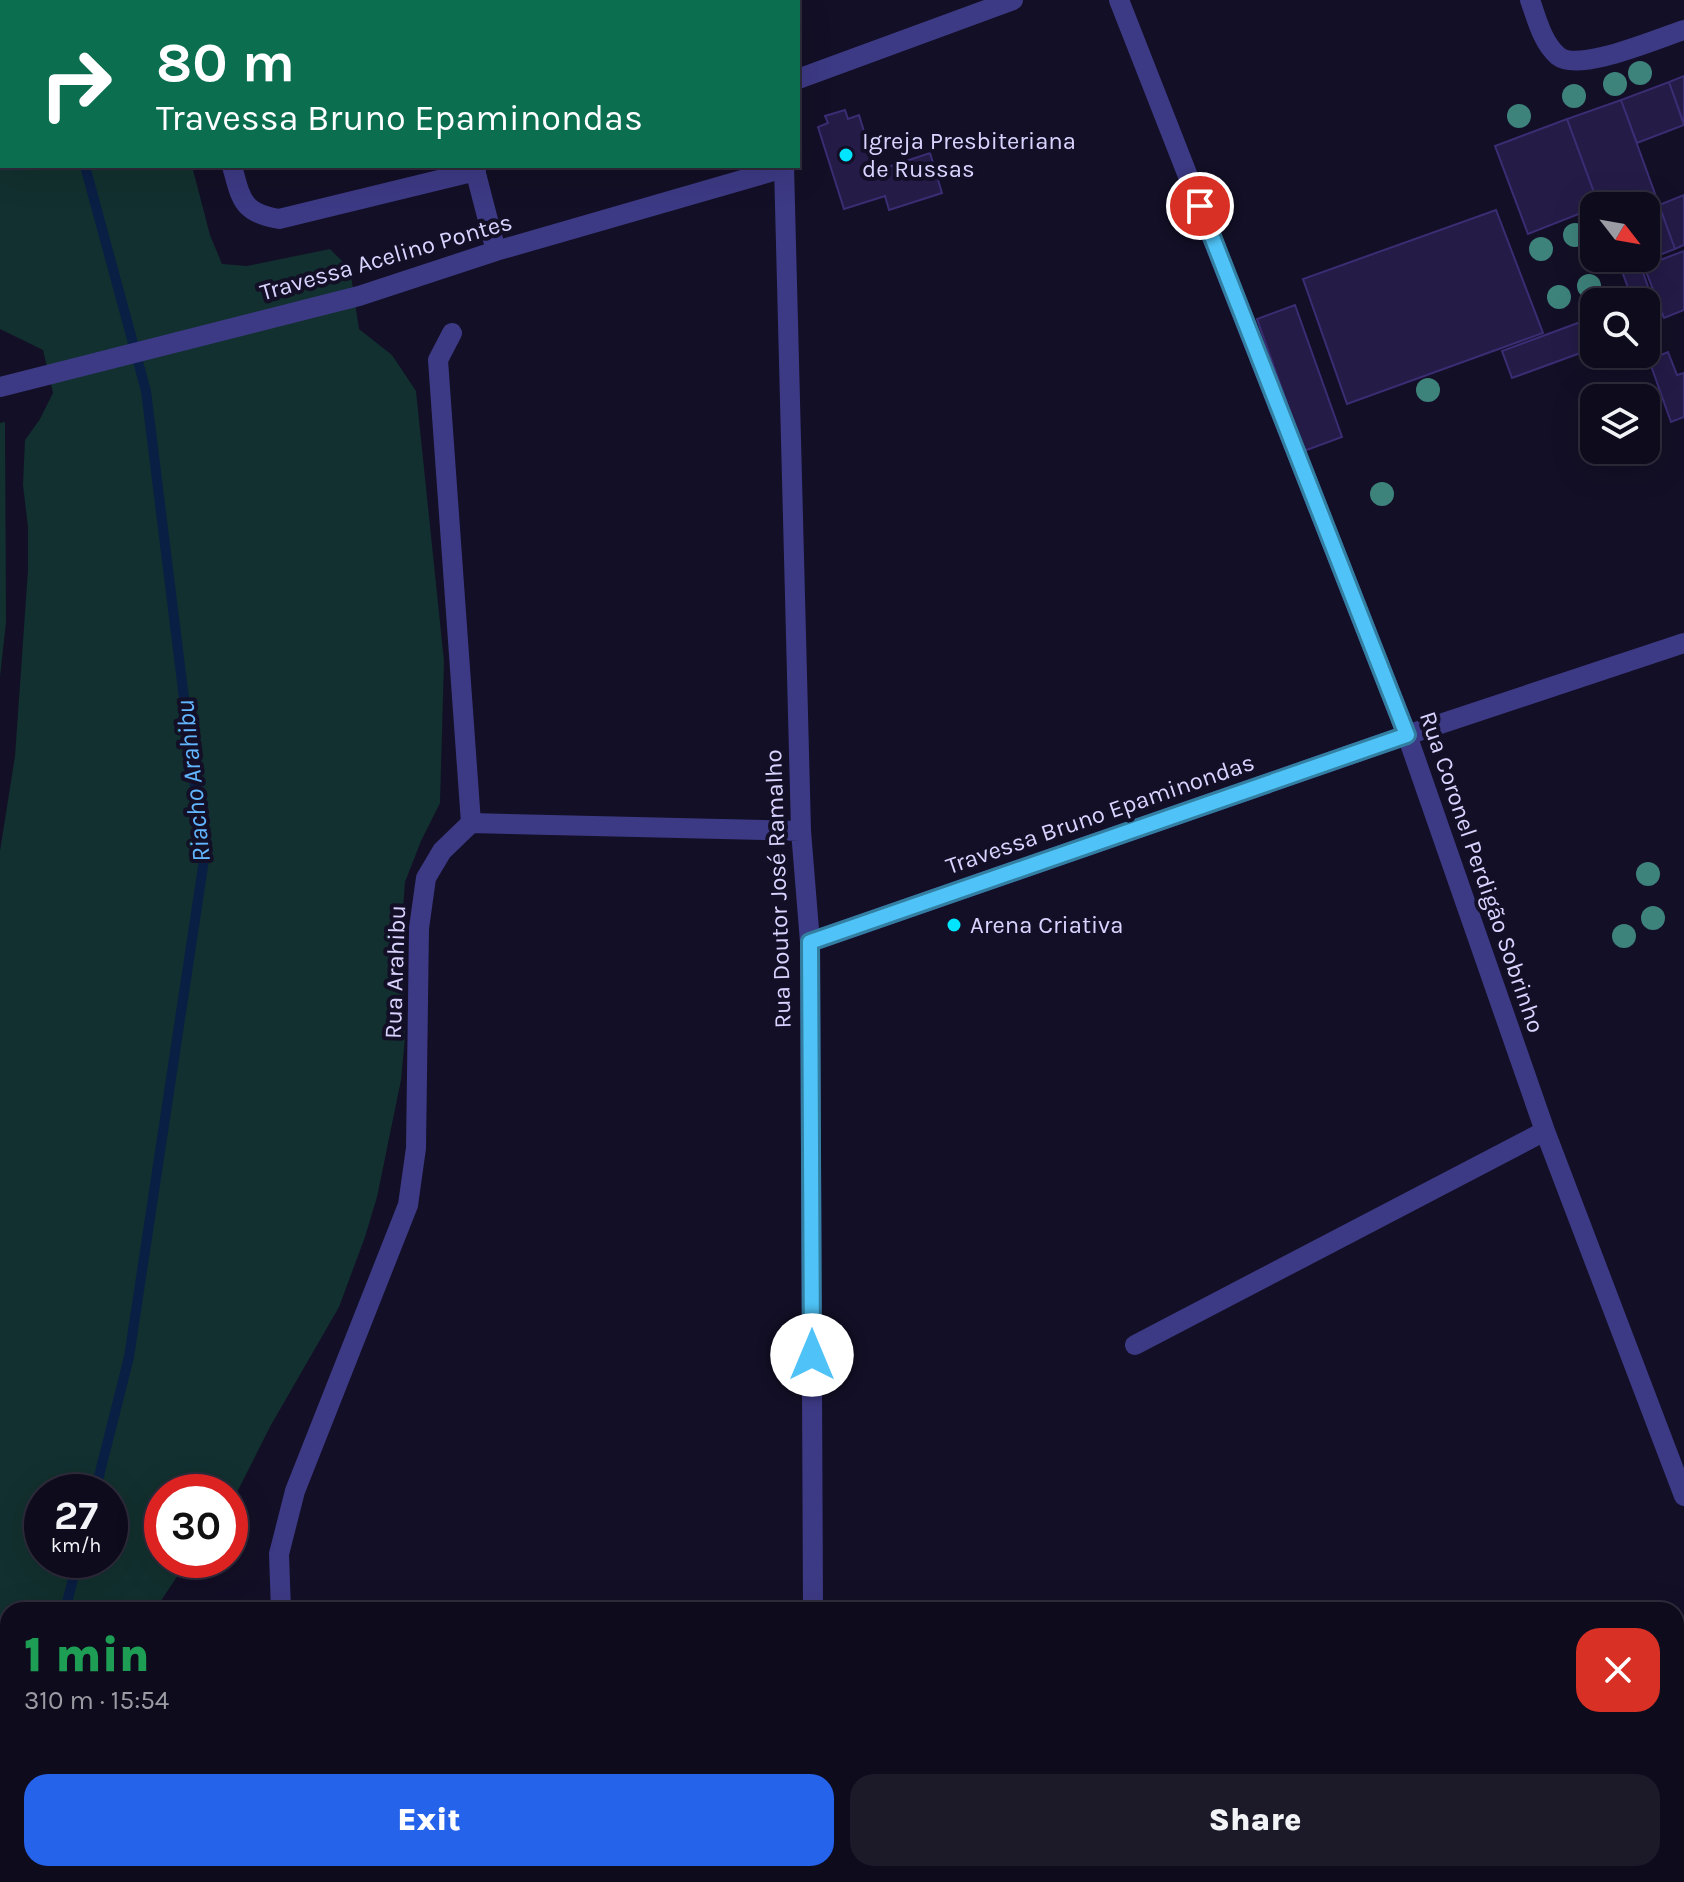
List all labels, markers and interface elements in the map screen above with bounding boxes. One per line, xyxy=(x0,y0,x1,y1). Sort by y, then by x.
text: 80 m xyxy=(156,30,295,95)
icon: right xyxy=(24,32,128,136)
text: Travessa Bruno Epaminondas xyxy=(156,97,643,139)
place label: Igreja Presbiteriana de Russas xyxy=(862,127,1076,183)
marker: Igreja Presbiteriana de Russas xyxy=(837,146,855,164)
pin xyxy=(1166,172,1234,240)
icon: arrive xyxy=(1178,184,1222,228)
north arrow xyxy=(1580,192,1660,272)
map controls xyxy=(1580,192,1660,464)
street label: Travessa Acelino Pontes xyxy=(257,208,515,306)
button: search xyxy=(1580,288,1660,368)
button: layers xyxy=(1580,384,1660,464)
water label: Riacho Arahibu xyxy=(169,698,217,864)
street label: Rua Coronel Perdigão Sobrinho xyxy=(1414,708,1550,1036)
street label: Travessa Bruno Epaminondas xyxy=(942,748,1258,880)
street label: Rua Doutor José Ramalho xyxy=(759,749,797,1029)
street label: Rua Arahibu xyxy=(379,904,411,1040)
place label: Arena Criativa xyxy=(970,911,1123,939)
marker: Arena Criativa xyxy=(945,916,963,934)
position arrow xyxy=(770,1313,854,1397)
speed limit sign: 30 xyxy=(144,1474,248,1578)
text: 27 xyxy=(54,1492,98,1539)
text: km/h xyxy=(51,1534,101,1557)
text: 1 min xyxy=(24,1627,150,1683)
button: close xyxy=(1576,1628,1660,1712)
text: 310 m · 15:54 xyxy=(24,1685,169,1716)
button: Exit xyxy=(24,1774,834,1866)
button: Share xyxy=(850,1774,1660,1866)

